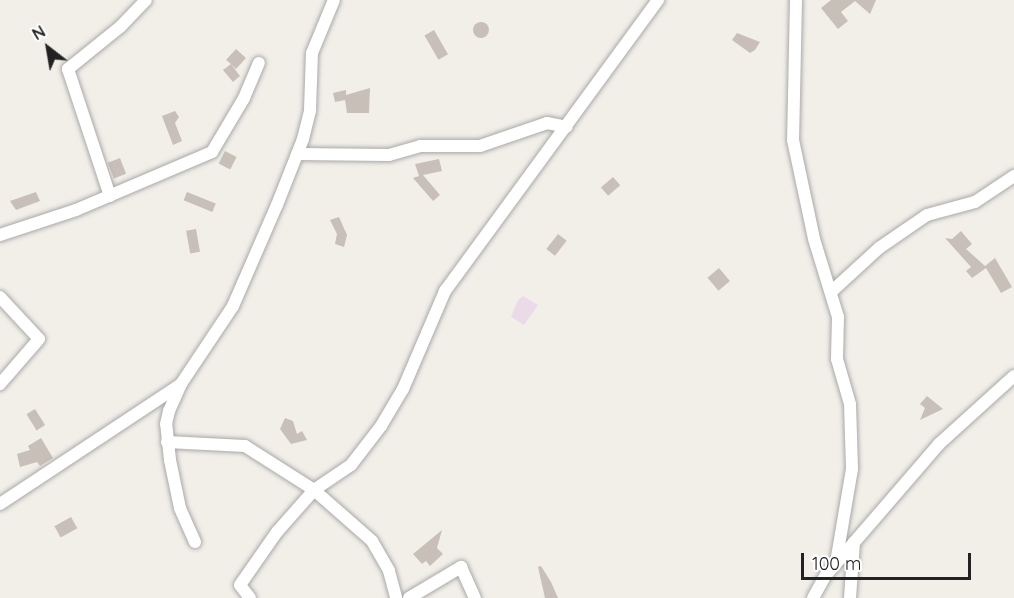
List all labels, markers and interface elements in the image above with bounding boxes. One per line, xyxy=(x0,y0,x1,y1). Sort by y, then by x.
north arrow xyxy=(18,18,78,78)
text: N xyxy=(29,21,49,44)
scale bar xyxy=(804,541,974,579)
text: 100 m xyxy=(812,552,861,575)

